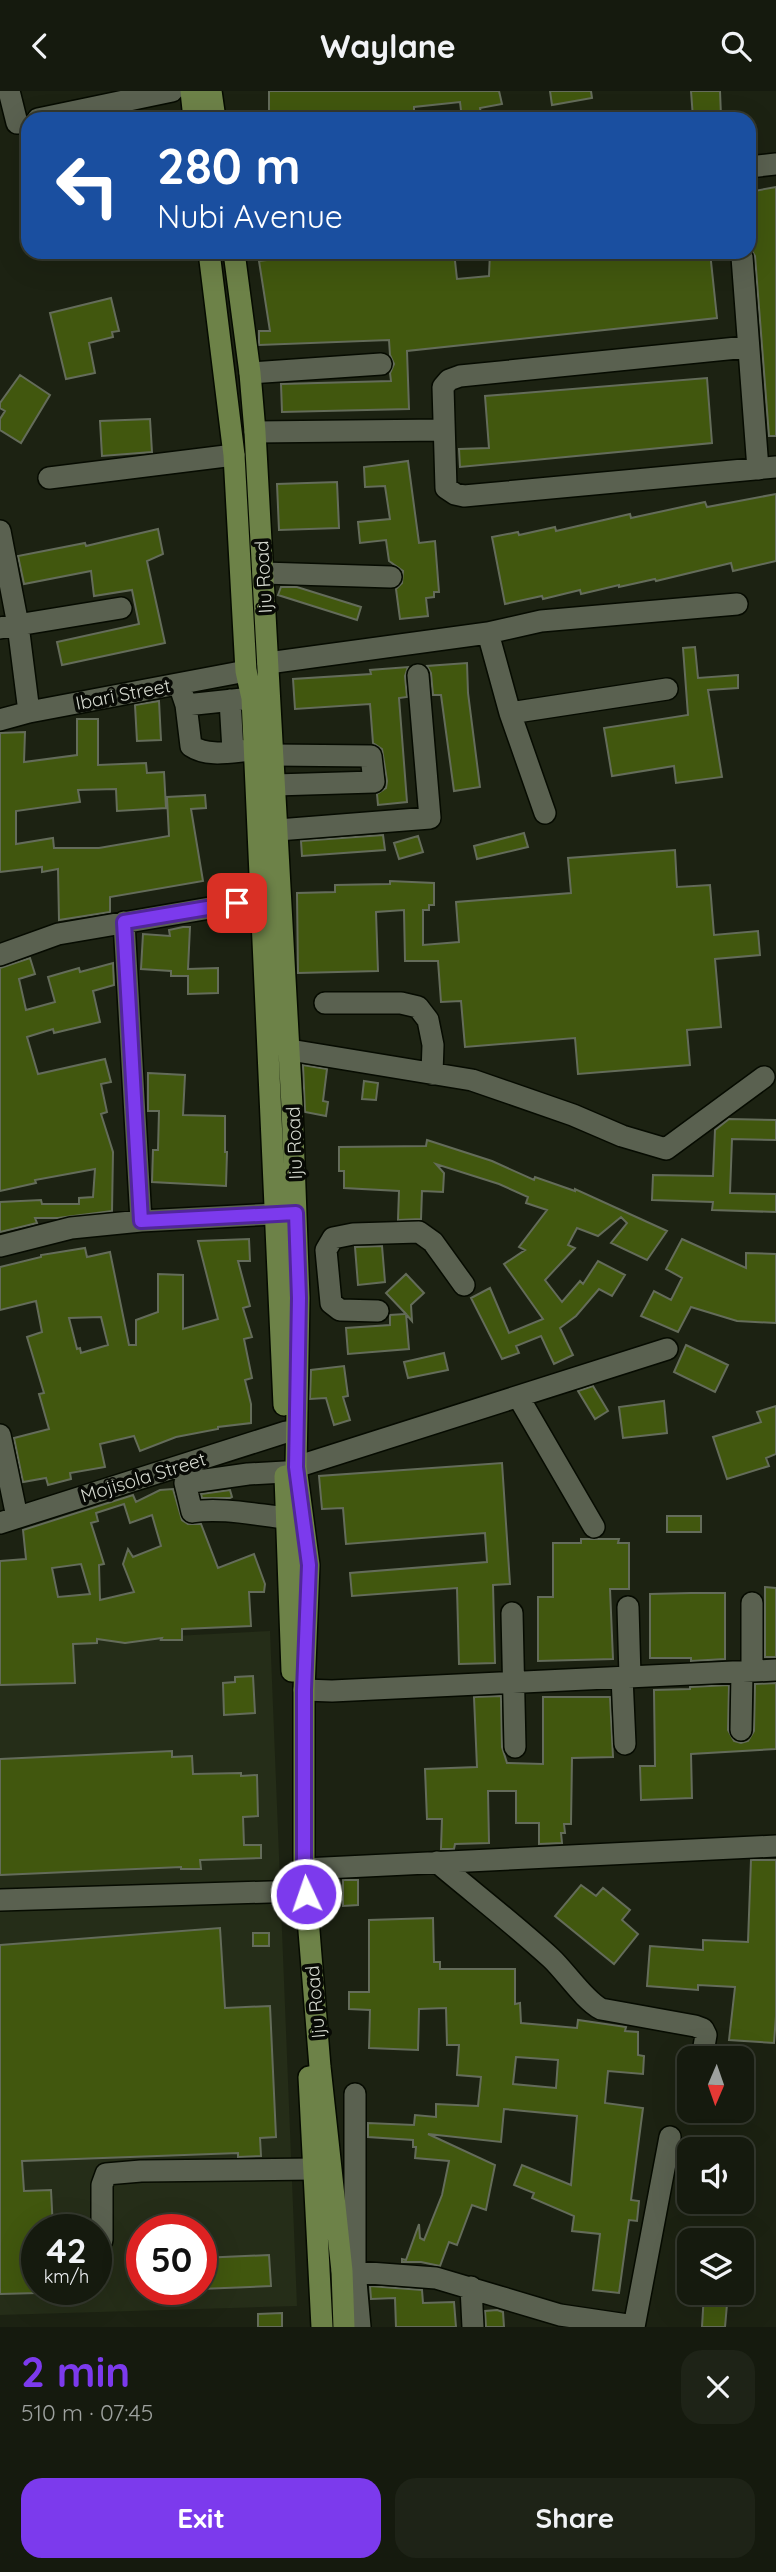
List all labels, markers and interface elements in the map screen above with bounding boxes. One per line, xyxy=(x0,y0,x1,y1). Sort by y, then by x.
text: Waylane xyxy=(320,26,456,66)
icon: back xyxy=(21,27,59,65)
icon: search xyxy=(717,27,755,65)
text: 280 m xyxy=(157,135,301,196)
icon: left xyxy=(42,140,133,231)
text: Nubi Avenue xyxy=(157,196,343,236)
street label: Iju Road xyxy=(249,540,277,614)
street label: Ibari Street xyxy=(73,673,173,715)
pin xyxy=(207,873,267,933)
icon: arrive xyxy=(218,884,256,922)
street label: Iju Road xyxy=(281,1106,307,1180)
street label: Mojisola Street xyxy=(77,1447,209,1507)
position arrow xyxy=(269,1857,343,1931)
street label: Iju Road xyxy=(300,1965,330,2039)
north arrow xyxy=(677,2046,754,2123)
map controls xyxy=(677,2046,754,2305)
button: sound xyxy=(677,2137,754,2214)
speed limit sign: 50 xyxy=(126,2214,217,2305)
text: 42 xyxy=(46,2228,87,2272)
button: layers xyxy=(677,2228,754,2305)
text: km/h xyxy=(44,2265,89,2288)
text: 2 min xyxy=(21,2345,130,2398)
button: close xyxy=(681,2350,755,2424)
text: 510 m · 07:45 xyxy=(21,2398,153,2427)
button: Exit xyxy=(21,2478,381,2558)
button: Share xyxy=(395,2478,755,2558)

